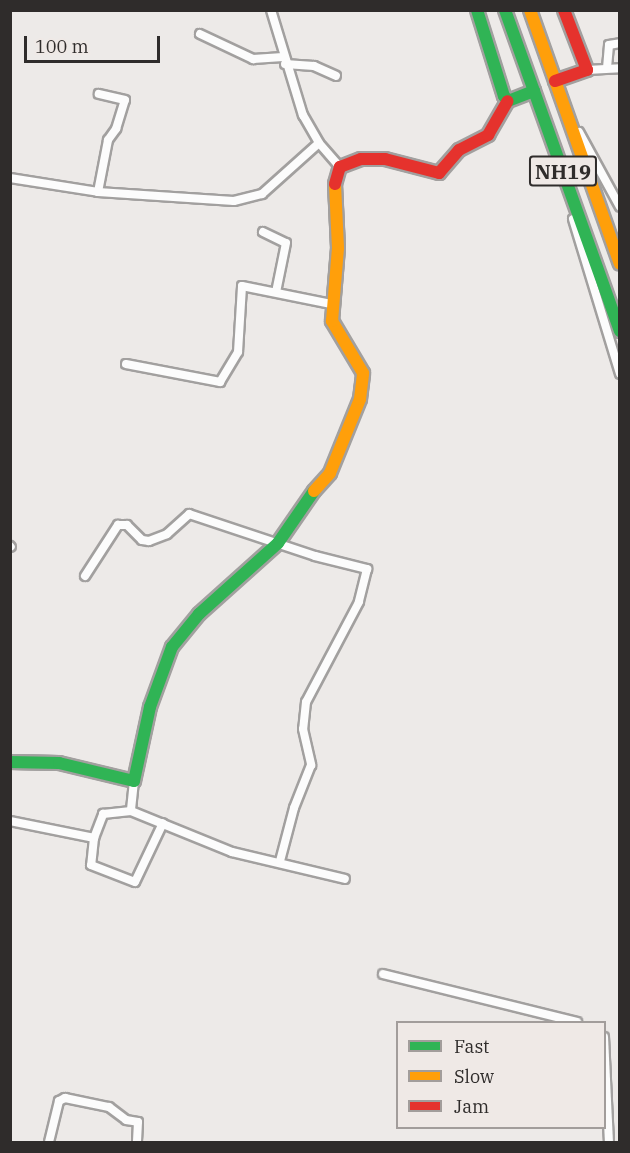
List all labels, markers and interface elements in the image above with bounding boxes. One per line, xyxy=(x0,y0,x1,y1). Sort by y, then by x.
scale bar xyxy=(27,24,164,62)
text: 100 m xyxy=(35,35,89,58)
road number: NH19 xyxy=(528,154,598,188)
legend xyxy=(396,1021,606,1129)
text: Fast xyxy=(454,1035,489,1058)
text: Slow xyxy=(454,1065,494,1088)
text: Jam xyxy=(454,1095,489,1118)

